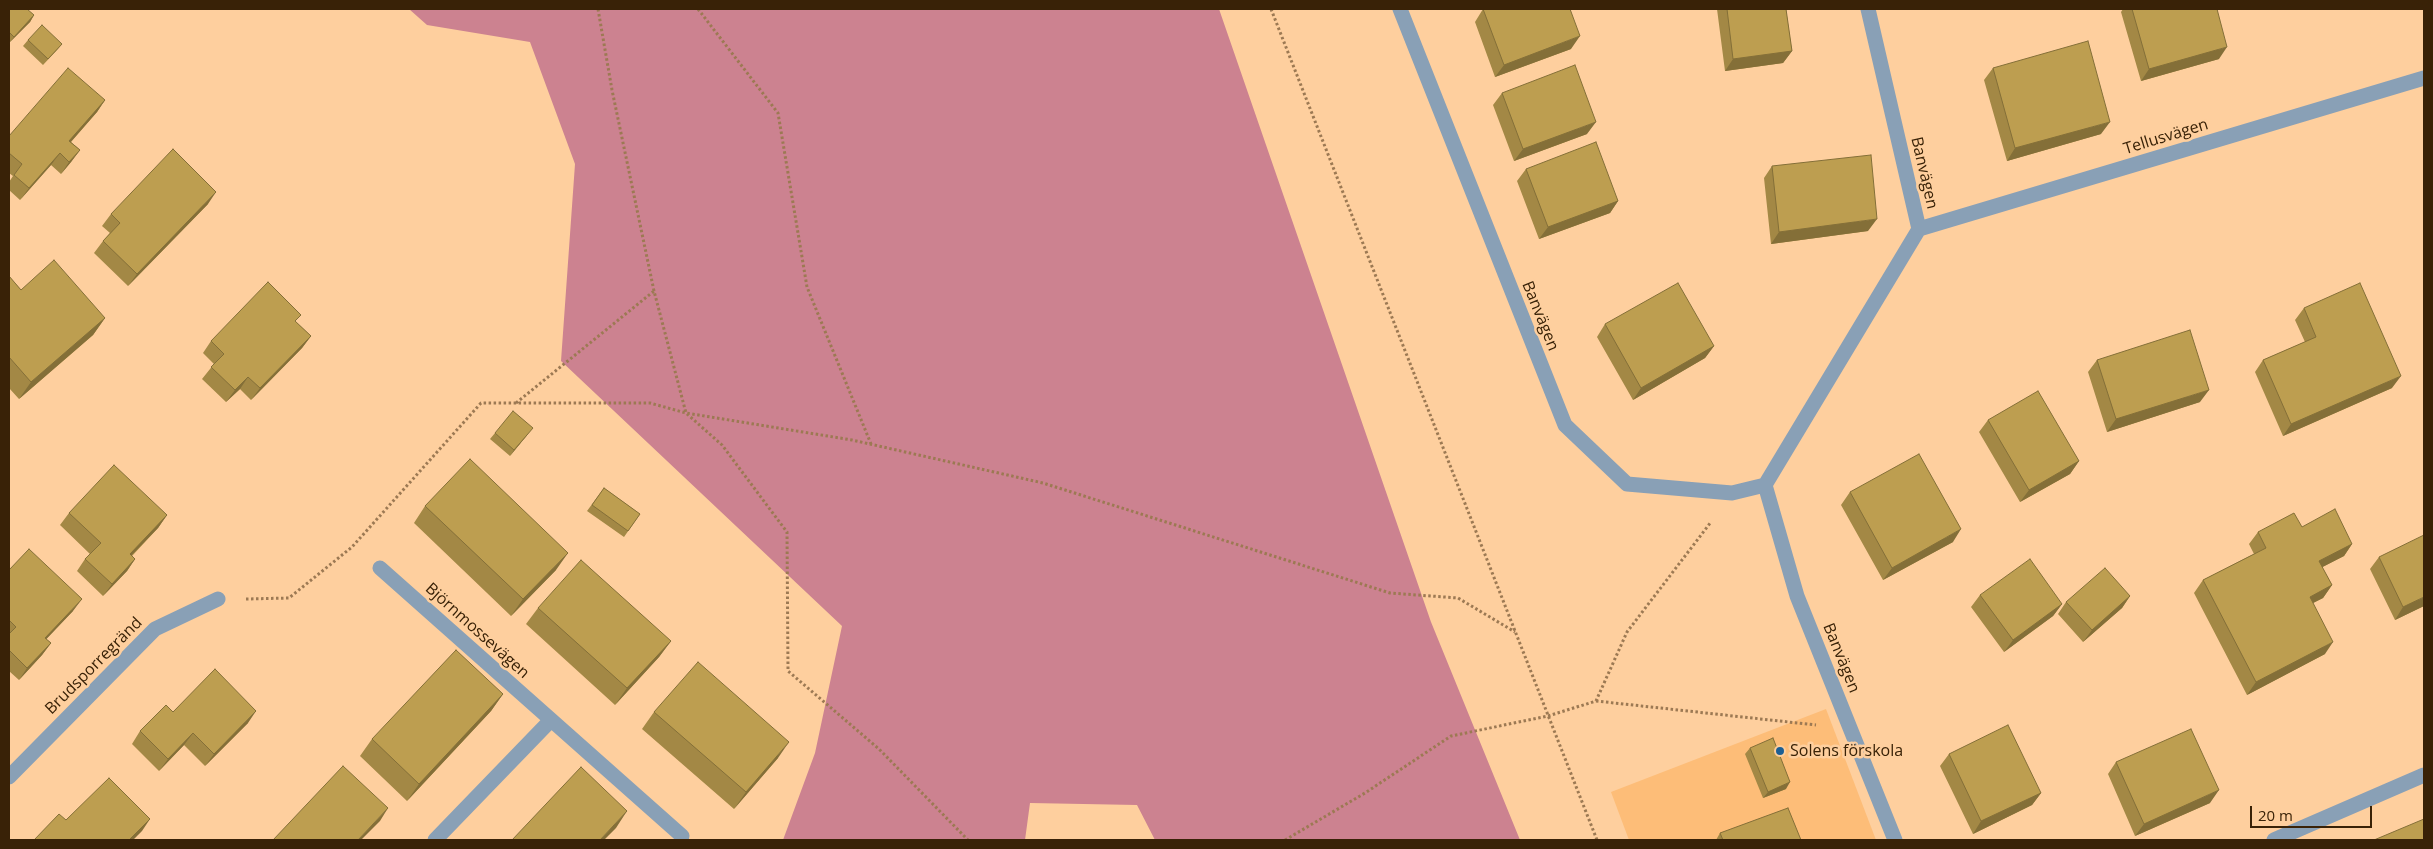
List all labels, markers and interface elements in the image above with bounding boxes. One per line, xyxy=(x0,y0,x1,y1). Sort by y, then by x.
street label: Tellusvägen xyxy=(2121,115,2211,159)
street label: Banvägen xyxy=(1906,135,1942,211)
street label: Banvägen xyxy=(1517,278,1563,354)
street label: Björnmossevägen xyxy=(421,579,533,683)
street label: Brudsporregränd xyxy=(41,613,147,719)
street label: Banvägen xyxy=(1818,620,1864,696)
place label: Solens förskola xyxy=(1790,741,1903,761)
marker: Solens förskola xyxy=(1774,745,1786,757)
scale bar xyxy=(2253,796,2376,828)
text: 20 m xyxy=(2258,805,2293,825)

